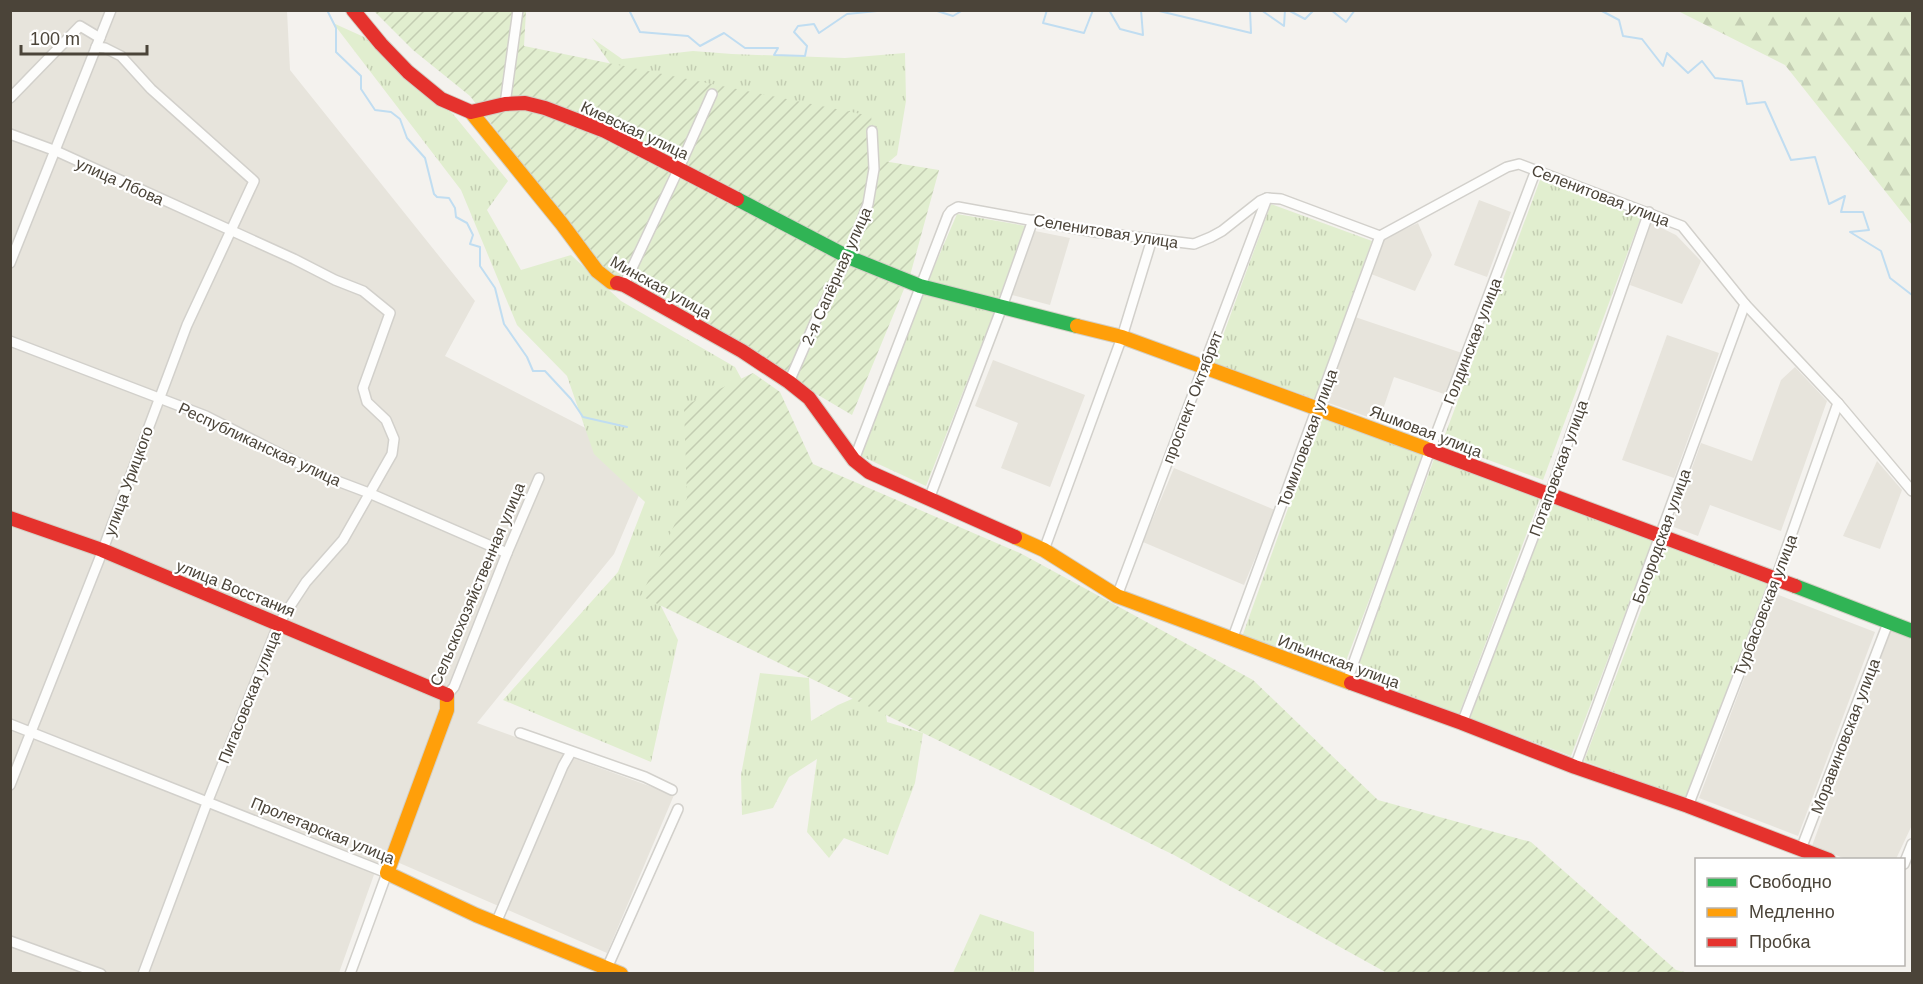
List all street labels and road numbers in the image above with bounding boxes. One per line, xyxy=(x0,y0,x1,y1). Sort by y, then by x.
street label: Киевская улица xyxy=(578,98,691,163)
street label: улица Лбова xyxy=(73,154,166,208)
street label: Селенитовая улица xyxy=(1529,161,1672,230)
street label: 2-я Сапёрная улица xyxy=(798,204,875,348)
street label: Селенитовая улица xyxy=(1032,212,1180,251)
street label: Минская улица xyxy=(607,253,714,322)
street label: Голдинская улица xyxy=(1441,276,1504,407)
street label: проспект Октябрят xyxy=(1159,328,1226,466)
street label: Томиловская улица xyxy=(1275,367,1340,509)
street label: Потаповская улица xyxy=(1526,398,1591,538)
street label: Республиканская улица xyxy=(176,399,344,490)
street label: Яшмовая улица xyxy=(1367,402,1484,461)
street label: улица Урицкого xyxy=(101,424,156,538)
street label: Богородская улица xyxy=(1629,466,1694,606)
street label: Сельскохозяйственная улица xyxy=(427,480,528,688)
street label: Турбасовская улица xyxy=(1731,532,1800,678)
street label: улица Восстания xyxy=(174,557,298,620)
street label: Пигасовская улица xyxy=(215,628,284,766)
street label: Ильинская улица xyxy=(1276,632,1402,691)
street label: Моравиновская улица xyxy=(1808,656,1883,816)
street label: Пролетарская улица xyxy=(249,794,397,867)

